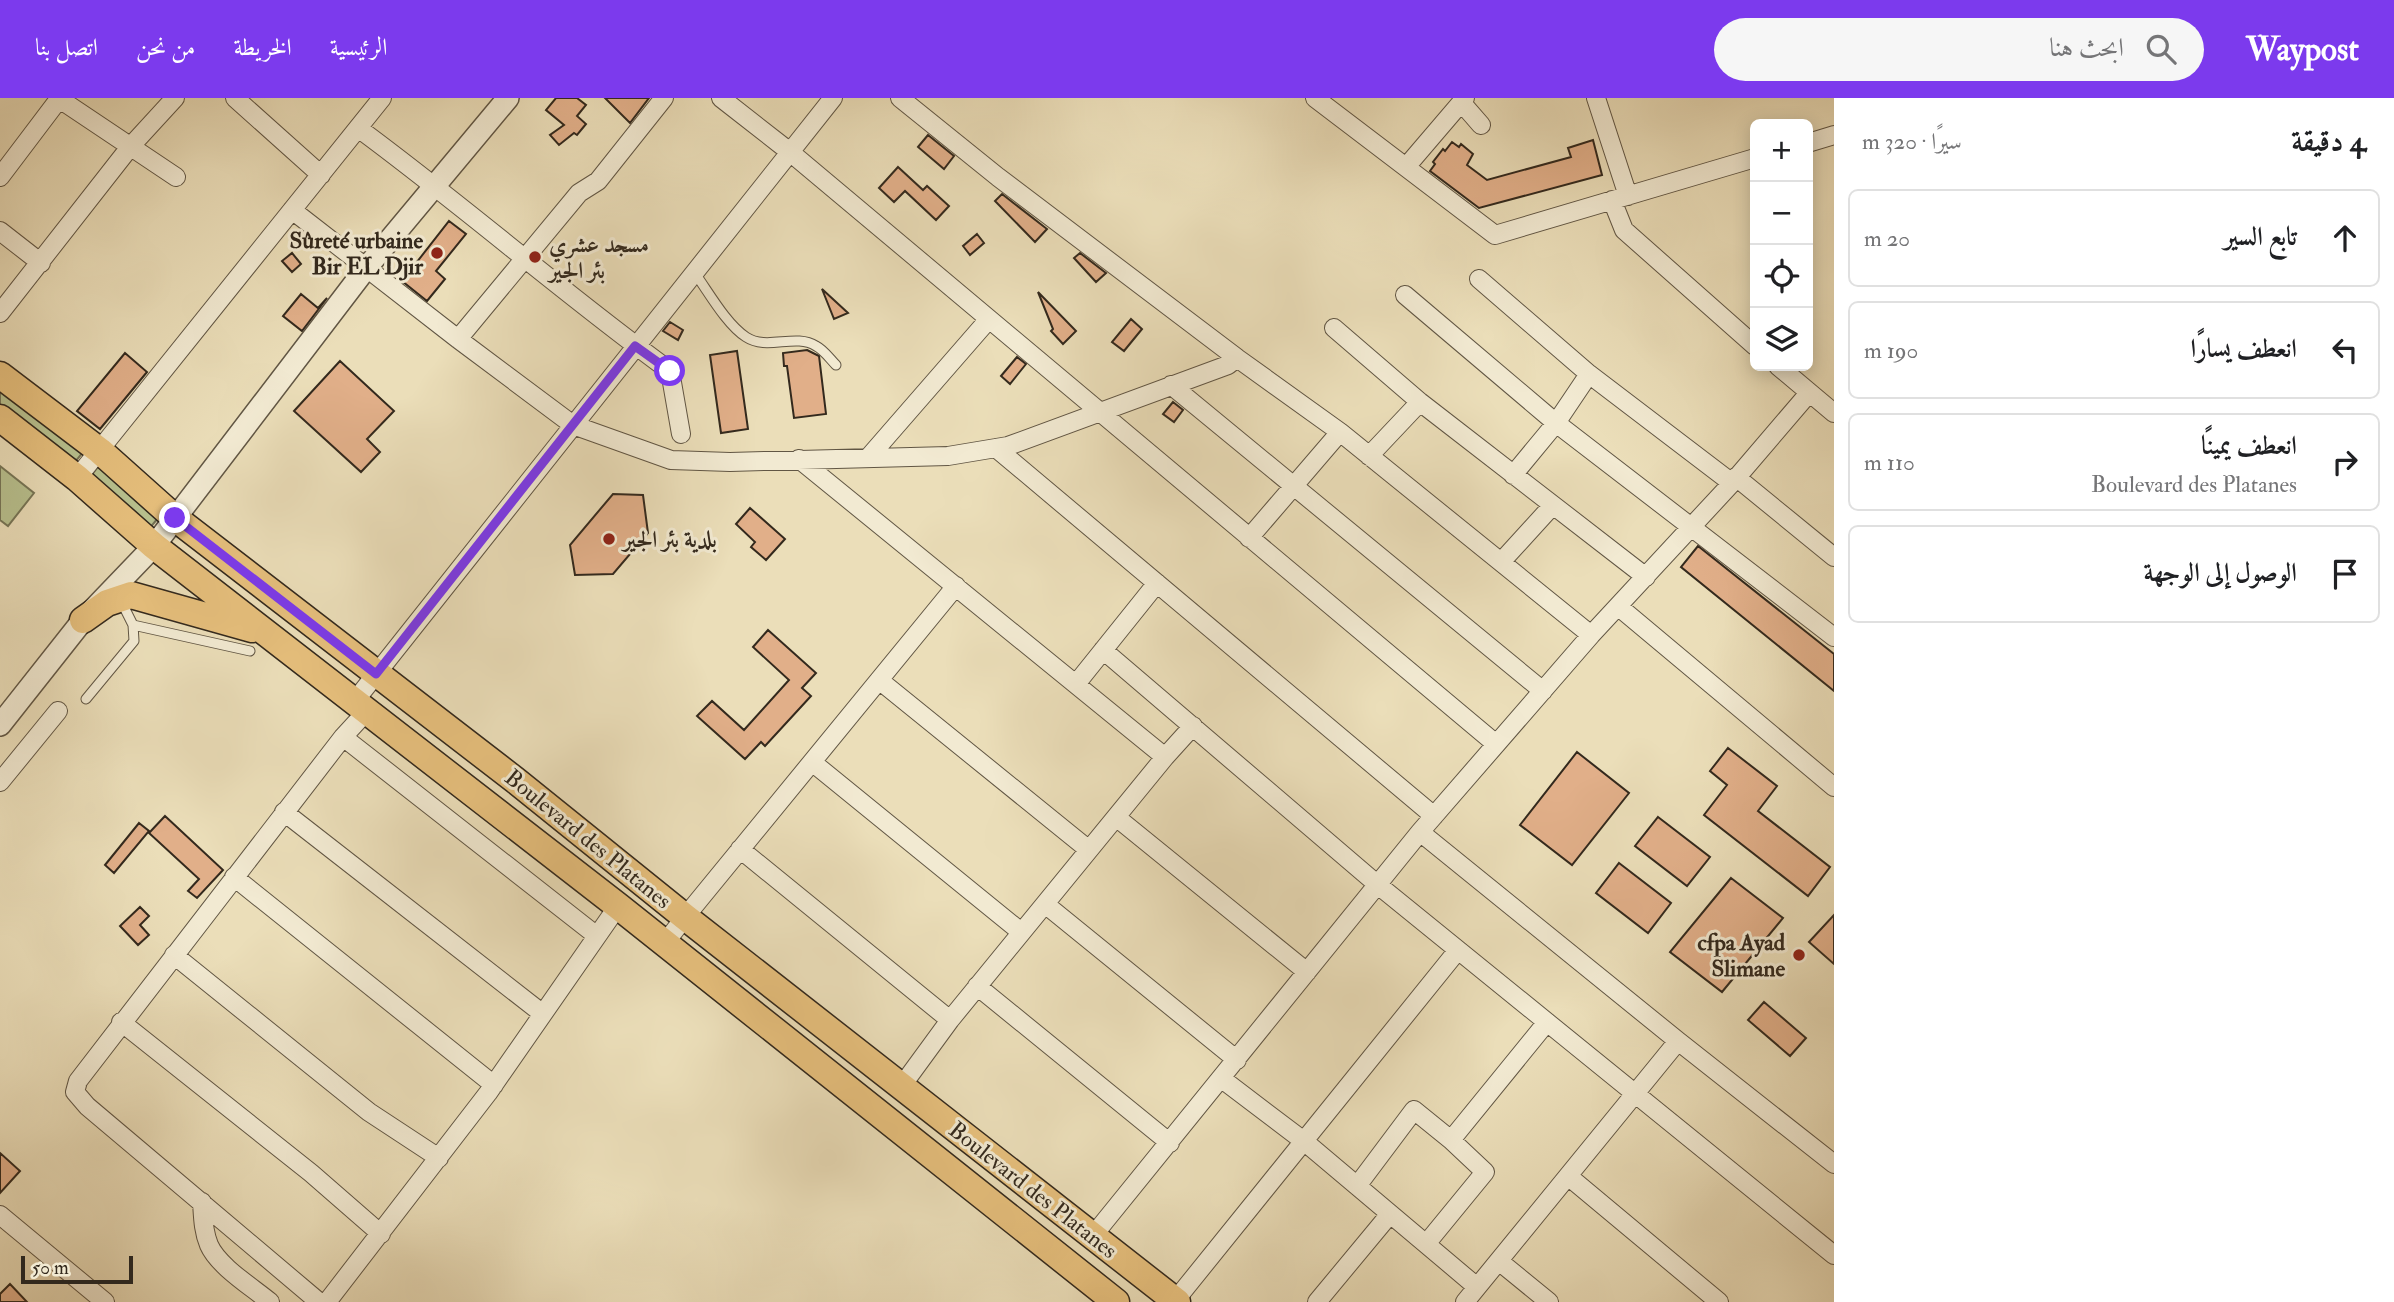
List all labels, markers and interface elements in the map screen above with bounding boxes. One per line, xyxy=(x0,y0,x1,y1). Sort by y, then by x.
search box xyxy=(1714,18,2204,81)
text: Waypost xyxy=(2246,29,2359,70)
icon: search xyxy=(2142,30,2180,68)
text: اتصل بنا xyxy=(35,32,98,63)
text: من نحن xyxy=(136,32,195,63)
text: الخريطة xyxy=(233,32,292,63)
text: الرئيسية xyxy=(330,32,387,63)
text: ابحث هنا xyxy=(2049,32,2124,64)
map controls xyxy=(1750,119,1813,371)
button: + xyxy=(1750,119,1813,182)
text: 4 دقيقة xyxy=(2291,123,2366,160)
text: سيرًا · 320 m xyxy=(1862,127,1962,156)
button: − xyxy=(1750,182,1813,245)
icon: ahead xyxy=(2326,219,2364,257)
text: تابع السير xyxy=(2224,221,2297,253)
text: 20 m xyxy=(1864,224,1910,253)
place label: Sûreté urbaine Bir EL Djir xyxy=(290,226,423,281)
place label: مسجد عشري بئر الجير xyxy=(546,230,649,285)
marker: Sûreté urbaine Bir EL Djir xyxy=(429,245,445,261)
button: locate xyxy=(1750,245,1813,308)
marker: مسجد عشري بئر الجير xyxy=(527,249,543,265)
button: layers xyxy=(1750,308,1813,371)
icon: left xyxy=(2326,331,2364,369)
text: انعطف يسارًا xyxy=(2191,333,2297,365)
text: 190 m xyxy=(1864,336,1918,365)
route start xyxy=(654,355,685,386)
text: انعطف يمينًا xyxy=(2201,430,2297,462)
icon: right xyxy=(2326,443,2364,481)
text: 110 m xyxy=(1864,448,1915,477)
text: Boulevard des Platanes xyxy=(2091,470,2297,499)
route end xyxy=(159,502,190,533)
place label: بلدية بئر الجير xyxy=(620,525,717,554)
marker: بلدية بئر الجير xyxy=(601,531,617,547)
icon: arrive xyxy=(2326,555,2364,593)
text: الوصول إلى الوجهة xyxy=(2144,557,2297,589)
street label: Boulevard des Platanes xyxy=(499,763,677,915)
place label: cfpa Ayad Slimane xyxy=(1697,928,1786,983)
marker: cfpa Ayad Slimane xyxy=(1791,947,1807,963)
street label: Boulevard des Platanes xyxy=(943,1115,1123,1265)
scale bar xyxy=(21,1253,133,1285)
text: 50 m xyxy=(32,1256,69,1280)

